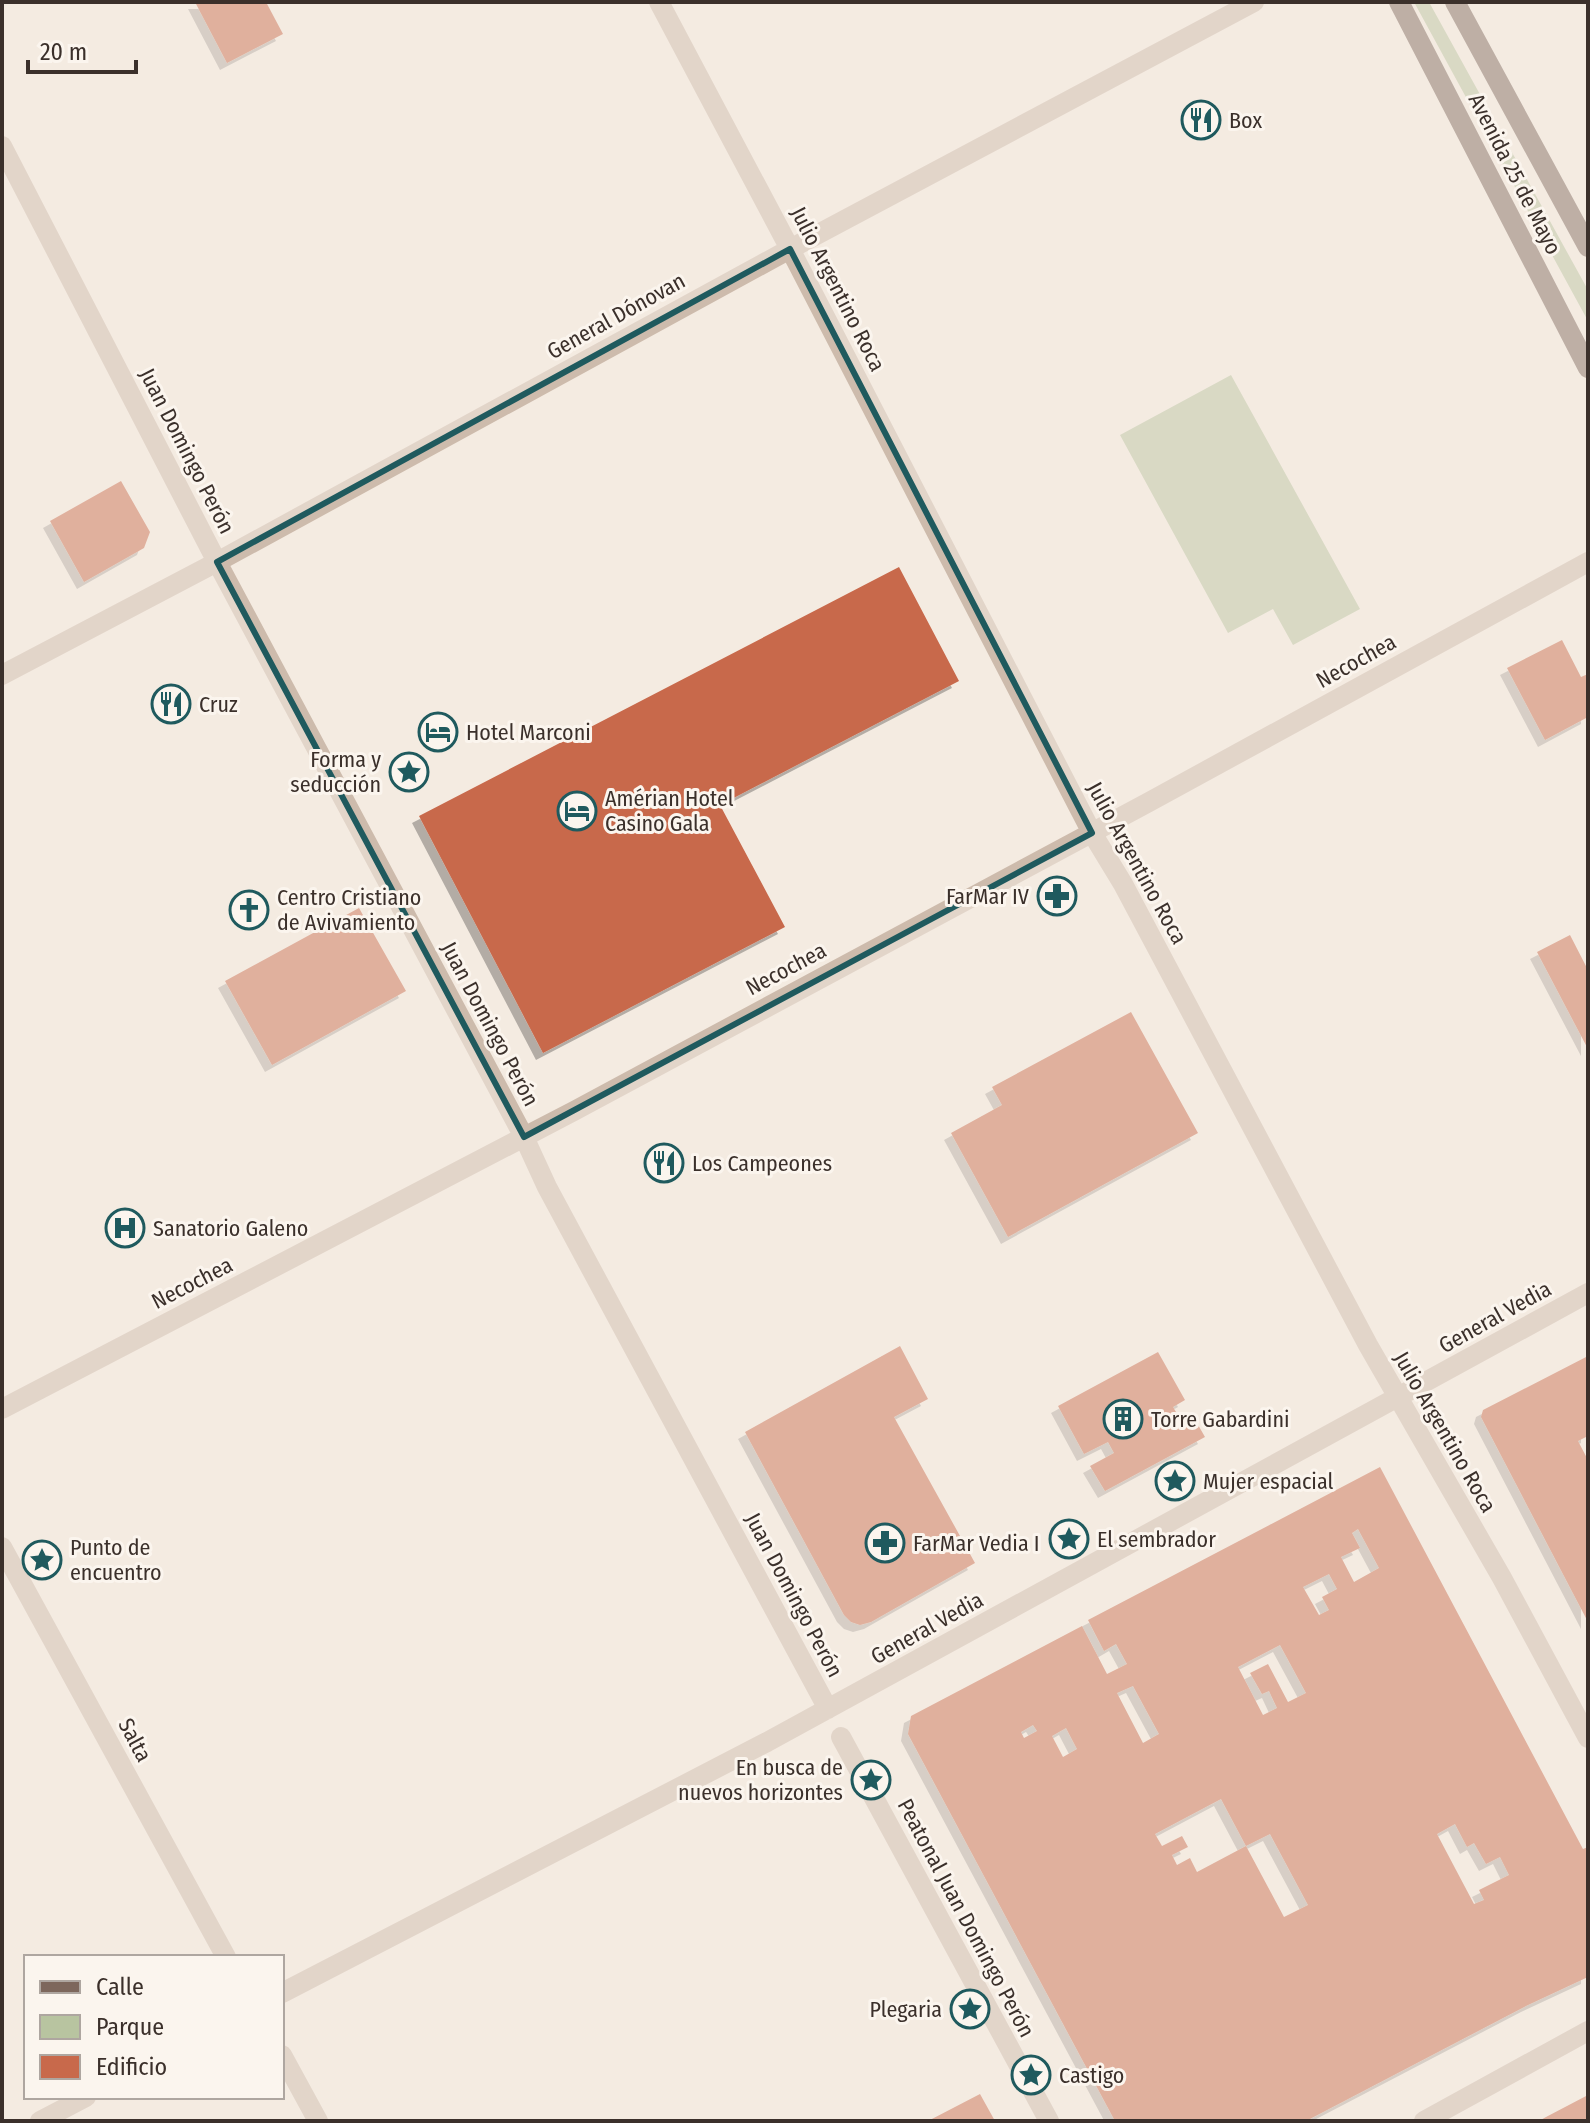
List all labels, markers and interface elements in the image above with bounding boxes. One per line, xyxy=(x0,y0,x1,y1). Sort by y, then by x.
scale bar xyxy=(28,24,136,74)
text: 20 m xyxy=(40,38,87,66)
street label: Avenida 25 de Mayo xyxy=(1463,89,1567,259)
restaurant icon: Box xyxy=(1180,99,1222,141)
place label: Box xyxy=(1229,107,1262,134)
street label: Julio Argentino Roca xyxy=(785,202,891,376)
street label: General Dónovan xyxy=(542,267,690,365)
street label: Juan Domingo Perón xyxy=(134,364,240,538)
street label: Necochea xyxy=(1311,628,1401,694)
restaurant icon: Cruz xyxy=(150,683,192,725)
place label: Cruz xyxy=(199,691,238,718)
hotel icon: Hotel Marconi xyxy=(417,711,459,753)
place label: Hotel Marconi xyxy=(466,719,591,746)
place label: Forma y seducción xyxy=(290,746,381,798)
place icon: Forma y seducción xyxy=(388,751,430,793)
street label: Julio Argentino Roca xyxy=(1081,777,1193,949)
place label: Amérian Hotel Casino Gala xyxy=(605,785,734,837)
hotel icon: Amérian Hotel Casino Gala xyxy=(556,790,598,832)
pharmacy icon: FarMar IV xyxy=(1036,875,1078,917)
place label: FarMar IV xyxy=(946,883,1030,910)
place label: Centro Cristiano de Avivamiento xyxy=(277,884,421,936)
church icon: Centro Cristiano de Avivamiento xyxy=(228,889,270,931)
street label: Juan Domingo Perón xyxy=(435,937,545,1111)
street label: Necochea xyxy=(741,937,831,1001)
restaurant icon: Los Campeones xyxy=(643,1142,685,1184)
place label: Los Campeones xyxy=(692,1150,832,1177)
hospital icon: Sanatorio Galeno xyxy=(104,1207,146,1249)
place label: Sanatorio Galeno xyxy=(153,1215,308,1242)
street label: Necochea xyxy=(147,1251,237,1315)
street label: General Vedia xyxy=(1434,1275,1556,1359)
street label: Julio Argentino Roca xyxy=(1388,1347,1502,1517)
building icon: Torre Gabardini xyxy=(1102,1398,1144,1440)
place label: Torre Gabardini xyxy=(1151,1406,1290,1433)
place icon: Mujer espacial xyxy=(1154,1460,1196,1502)
place label: Mujer espacial xyxy=(1203,1468,1333,1495)
street label: Juan Domingo Perón xyxy=(739,1508,849,1682)
place icon: El sembrador xyxy=(1048,1518,1090,1560)
pharmacy icon: FarMar Vedia I xyxy=(864,1522,906,1564)
place label: El sembrador xyxy=(1097,1526,1216,1553)
place label: FarMar Vedia I xyxy=(913,1530,1040,1557)
place label: Punto de encuentro xyxy=(70,1534,162,1586)
place icon: Punto de encuentro xyxy=(21,1539,63,1581)
street label: General Vedia xyxy=(866,1586,988,1670)
street label: Salta xyxy=(112,1714,158,1766)
place label: En busca de nuevos horizontes xyxy=(678,1754,843,1806)
place icon: En busca de nuevos horizontes xyxy=(850,1759,892,1801)
street label: Peatonal Juan Domingo Perón xyxy=(892,1794,1040,2042)
legend xyxy=(24,1955,284,2099)
text: Calle xyxy=(96,1973,144,2001)
place icon: Plegaria xyxy=(949,1988,991,2030)
place label: Plegaria xyxy=(869,1996,942,2023)
text: Parque xyxy=(96,2013,164,2041)
text: Edificio xyxy=(96,2053,167,2081)
place icon: Castigo xyxy=(1010,2054,1052,2096)
place label: Castigo xyxy=(1059,2062,1124,2089)

